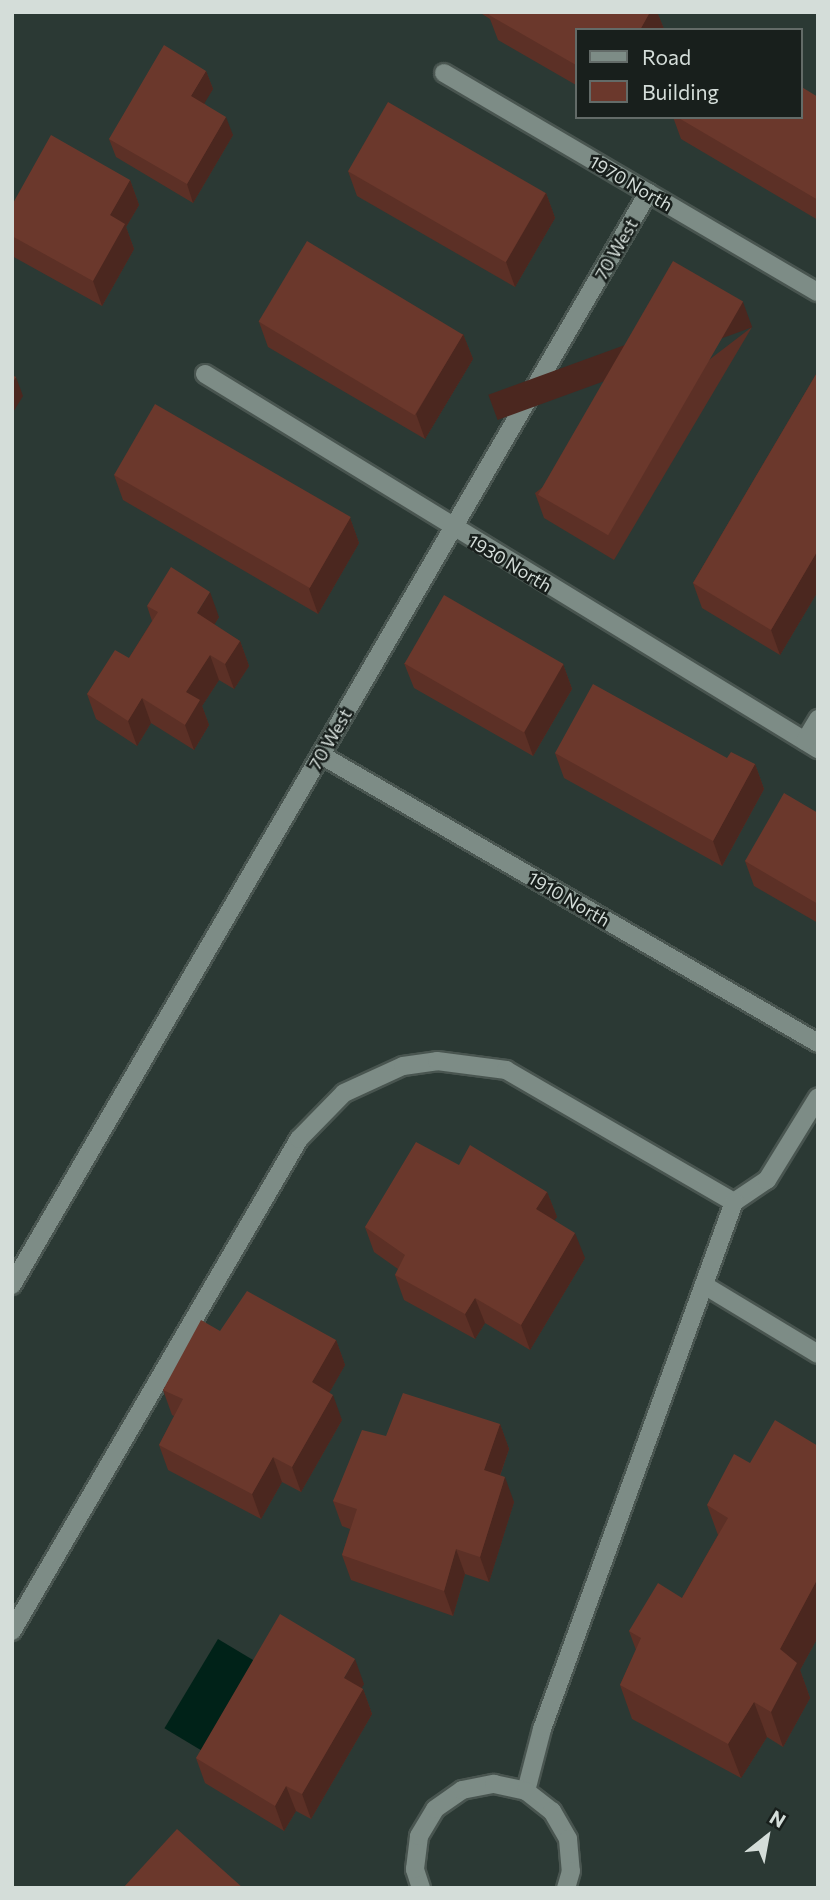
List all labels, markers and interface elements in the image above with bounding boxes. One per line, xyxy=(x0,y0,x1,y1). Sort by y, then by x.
legend xyxy=(574,28,802,119)
text: Road xyxy=(642,44,691,69)
text: Building xyxy=(642,79,719,104)
street label: 1970 North xyxy=(586,151,676,215)
street label: 70 West xyxy=(590,215,642,283)
street label: 1930 North xyxy=(464,530,556,596)
street label: 70 West xyxy=(304,705,356,773)
street label: 1910 North xyxy=(524,867,614,931)
north arrow xyxy=(732,1802,802,1872)
text: N xyxy=(766,1805,790,1832)

